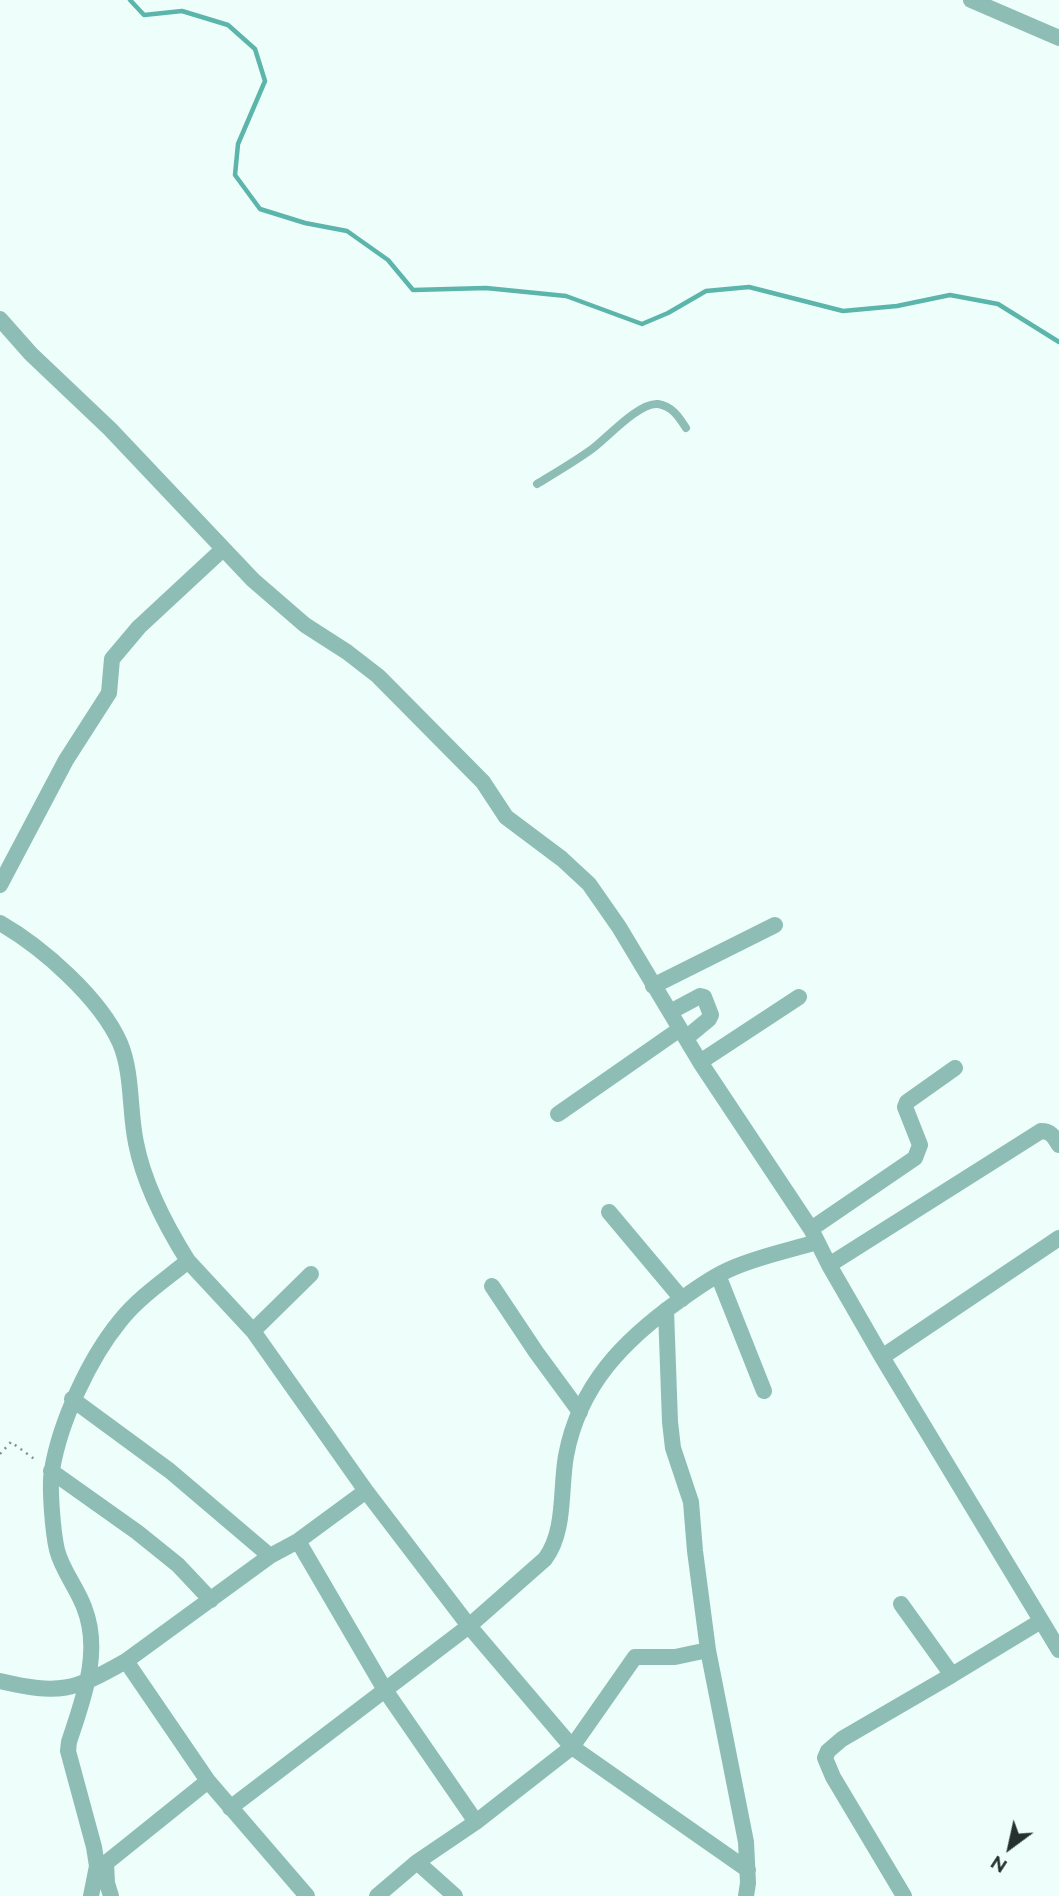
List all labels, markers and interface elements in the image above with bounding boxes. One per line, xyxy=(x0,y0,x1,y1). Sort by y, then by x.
north arrow xyxy=(975,1812,1045,1882)
text: N xyxy=(986,1851,1011,1878)

